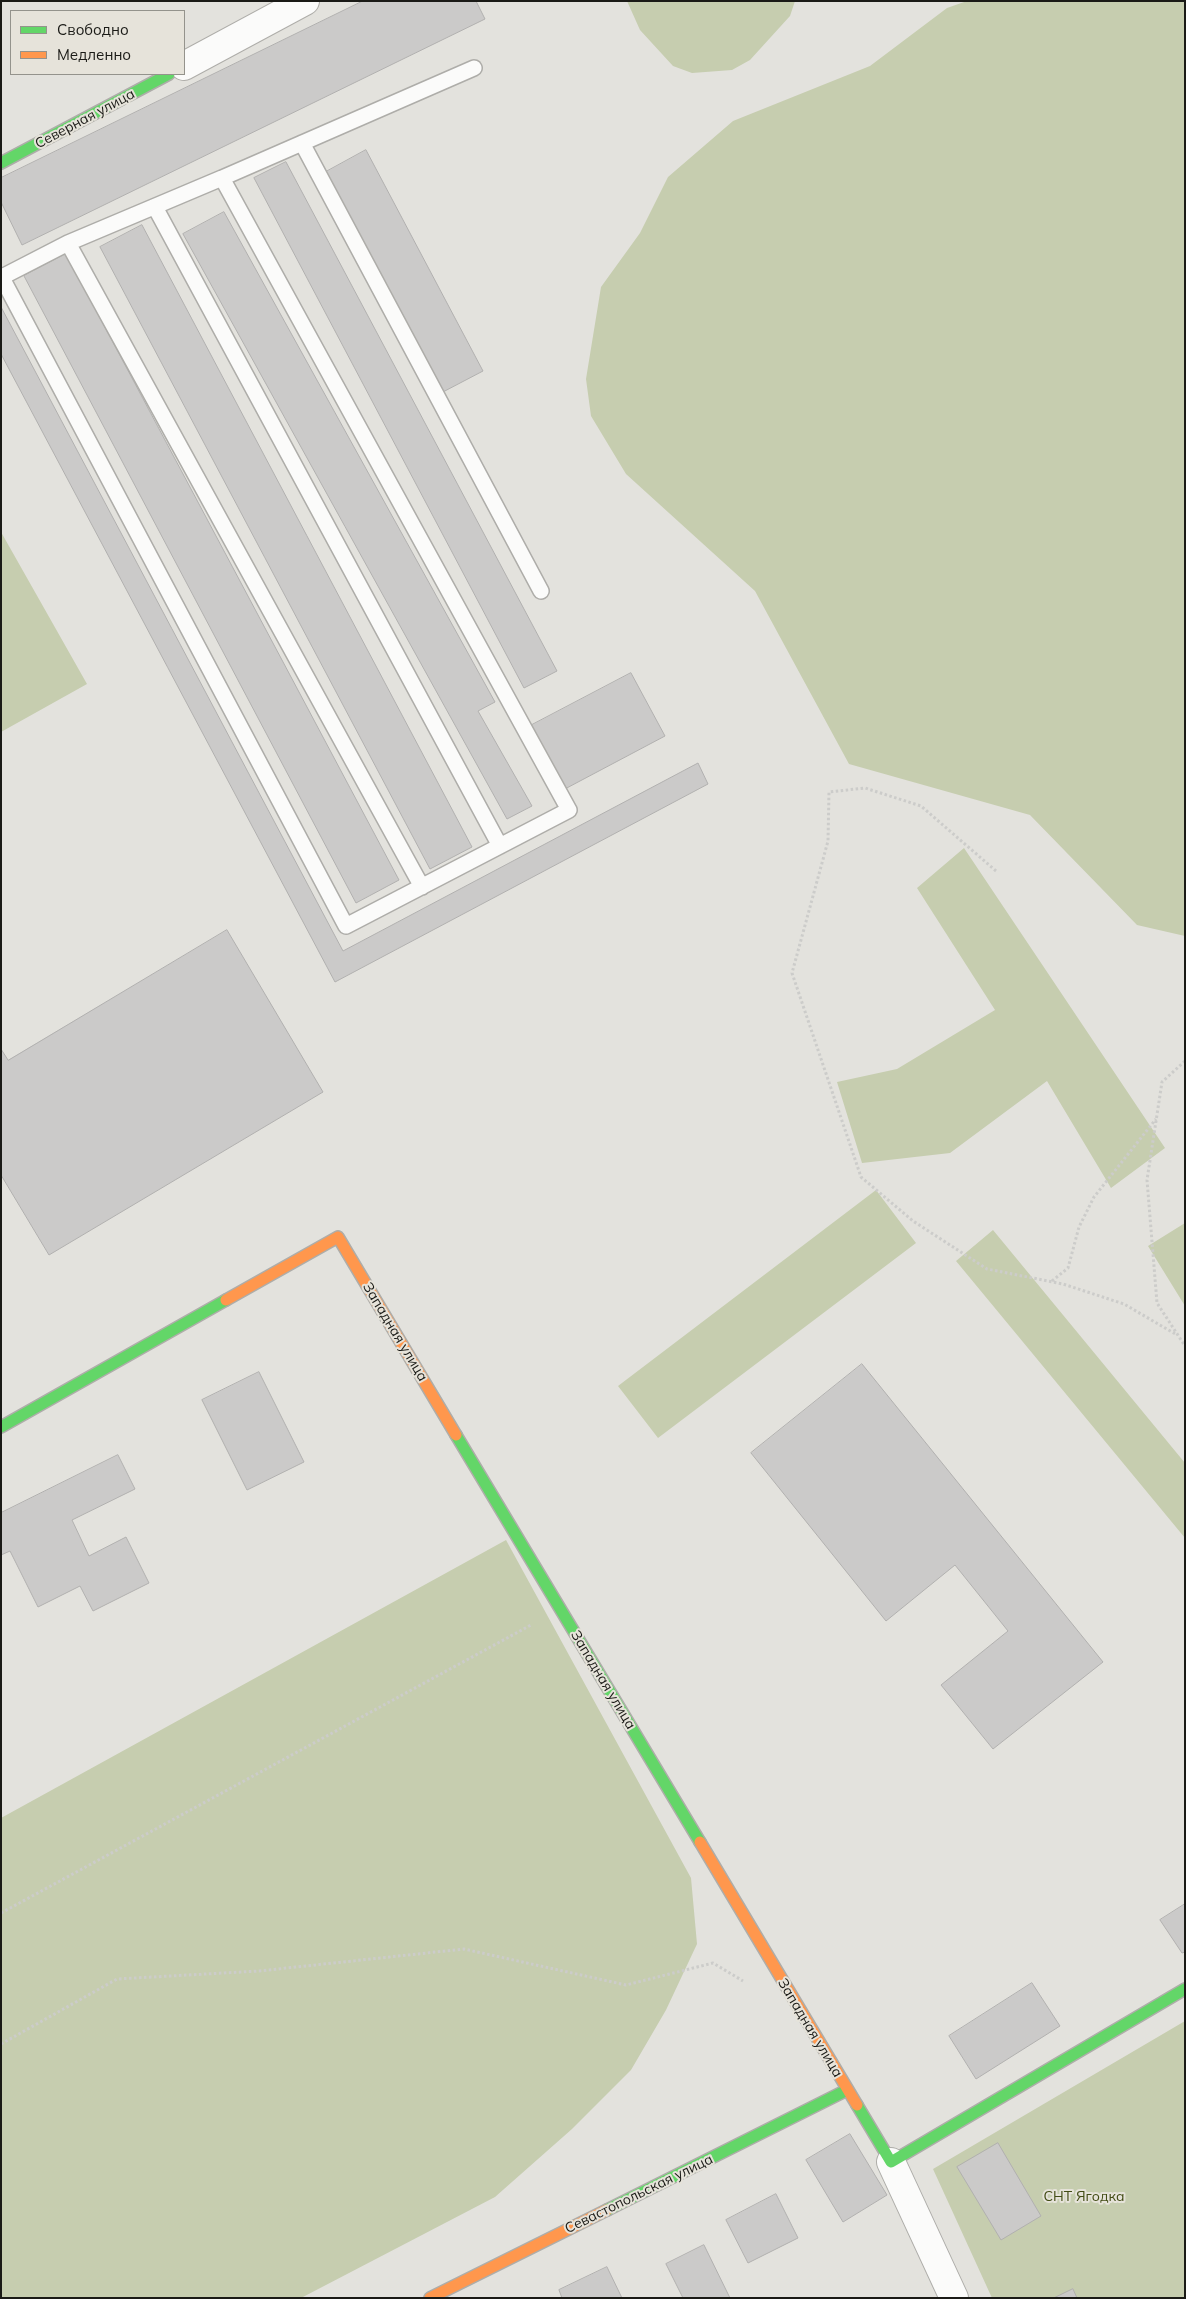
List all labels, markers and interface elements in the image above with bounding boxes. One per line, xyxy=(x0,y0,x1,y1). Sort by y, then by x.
legend xyxy=(10,10,185,75)
text: Свободно xyxy=(57,20,129,39)
text: Медленно xyxy=(57,45,131,64)
street label: Северная улица xyxy=(32,86,138,152)
street label: Западная улица xyxy=(359,1280,431,1384)
street label: Западная улица xyxy=(567,1628,639,1732)
street label: Западная улица xyxy=(774,1976,846,2080)
street label: Севастопольская улица xyxy=(562,2151,716,2237)
park label: СНТ Ягодка xyxy=(1044,2189,1124,2205)

